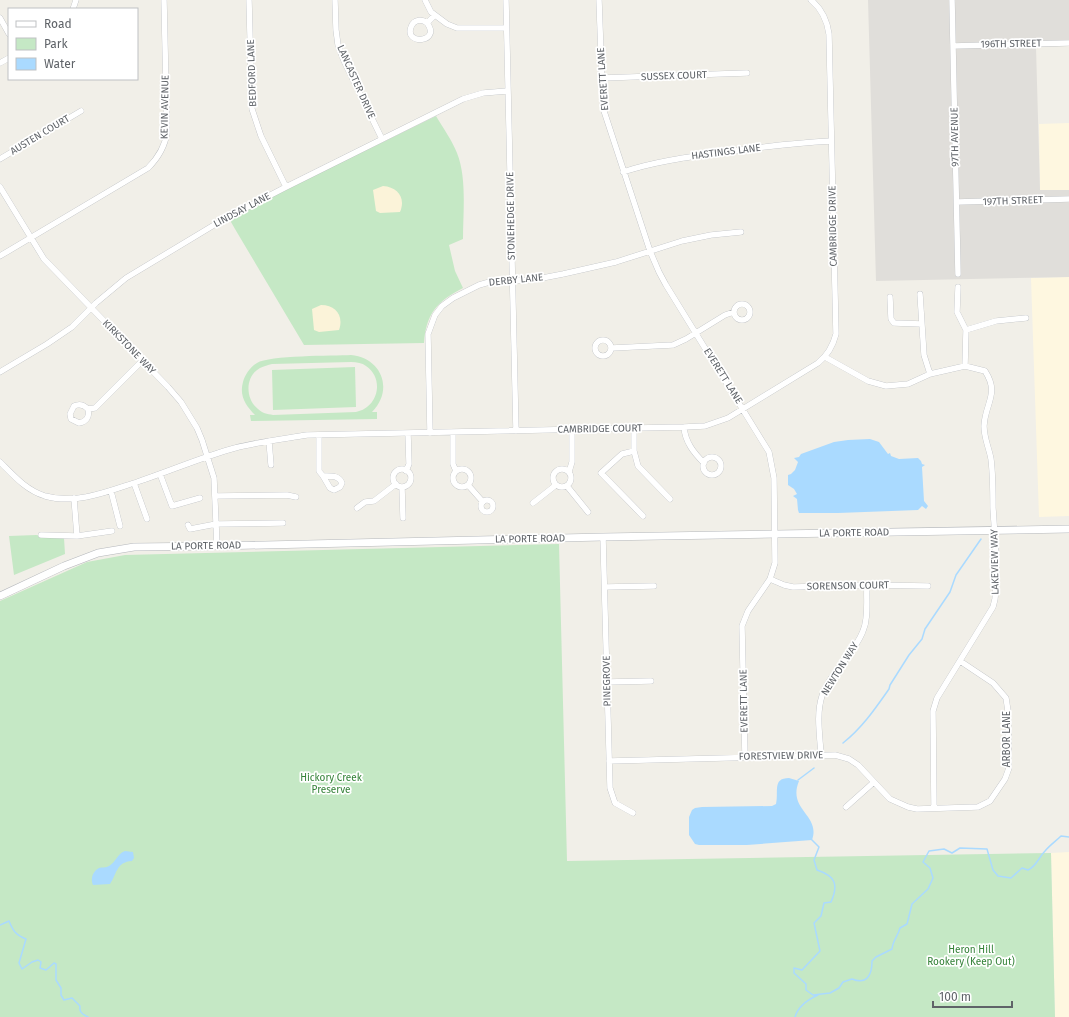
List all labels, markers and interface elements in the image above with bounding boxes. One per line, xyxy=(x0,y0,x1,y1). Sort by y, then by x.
legend xyxy=(8,8,138,80)
text: Road xyxy=(44,17,72,31)
text: Park xyxy=(44,37,68,51)
street label: 196TH STREET xyxy=(980,37,1043,51)
street label: BEDFORD LANE xyxy=(245,39,259,107)
street label: LANCASTER DRIVE xyxy=(334,43,378,121)
street label: EVERETT LANE xyxy=(595,47,611,111)
text: Water xyxy=(44,57,76,71)
street label: SUSSEX COURT xyxy=(641,69,708,83)
street label: KEVIN AVENUE xyxy=(158,75,172,139)
street label: 97TH AVENUE xyxy=(948,107,962,167)
street label: AUSTEN COURT xyxy=(8,112,73,157)
street label: HASTINGS LANE xyxy=(691,142,761,162)
street label: STONEHEDGE DRIVE xyxy=(504,172,518,260)
street label: CAMBRIDGE DRIVE xyxy=(826,185,840,267)
street label: LINDSAY LANE xyxy=(211,190,273,230)
street label: 197TH STREET xyxy=(982,194,1044,208)
street label: DERBY LANE xyxy=(488,271,544,289)
street label: KIRKSTONE WAY xyxy=(100,317,158,377)
street label: EVERETT LANE xyxy=(701,346,745,406)
street label: CAMBRIDGE COURT xyxy=(557,422,643,436)
street label: LA PORTE ROAD xyxy=(819,526,889,540)
street label: LAKEVIEW WAY xyxy=(988,529,1002,595)
street label: LA PORTE ROAD xyxy=(495,532,565,546)
street label: LA PORTE ROAD xyxy=(171,539,241,553)
street label: SORENSON COURT xyxy=(807,579,890,593)
street label: NEWTON WAY xyxy=(819,640,861,698)
street label: PINEGROVE xyxy=(601,655,613,707)
street label: EVERETT LANE xyxy=(737,669,751,733)
street label: ARBOR LANE xyxy=(1001,711,1013,767)
street label: FORESTVIEW DRIVE xyxy=(739,749,823,763)
park label: Hickory Creek Preserve xyxy=(300,772,363,796)
park label: Heron Hill Rookery (Keep Out) xyxy=(927,944,1015,968)
scale bar xyxy=(933,983,1012,1009)
text: 100 m xyxy=(939,990,971,1004)

